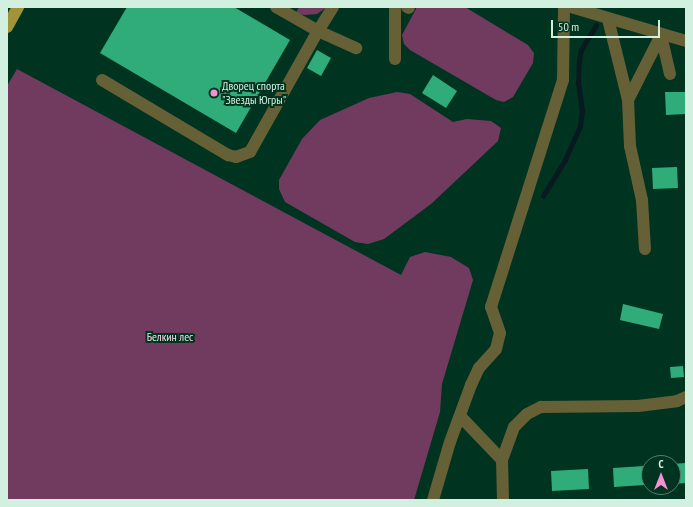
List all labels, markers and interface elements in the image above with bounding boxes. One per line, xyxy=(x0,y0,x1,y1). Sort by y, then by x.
scale bar xyxy=(553,12,662,38)
text: 50 m xyxy=(558,19,579,34)
place label: Дворец спорта "Звезды Югры" xyxy=(222,79,286,107)
marker: Дворец спорта "Звезды Югры" xyxy=(209,88,219,98)
park label: Белкин лес xyxy=(147,330,193,344)
north arrow xyxy=(641,455,681,495)
text: С xyxy=(658,457,664,471)

